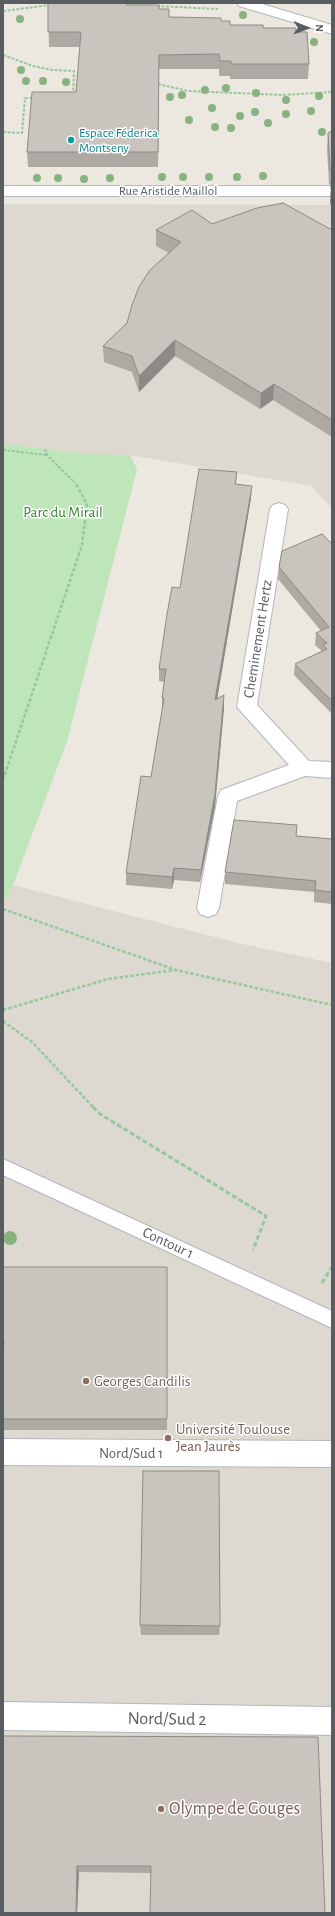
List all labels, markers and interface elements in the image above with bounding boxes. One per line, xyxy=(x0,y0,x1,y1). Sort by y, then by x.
north arrow xyxy=(287,8,327,48)
text: N xyxy=(314,24,325,32)
place label: Espace Féderica Montseny xyxy=(79,125,158,156)
marker: Espace Féderica Montseny xyxy=(66,135,76,145)
street label: Rue Aristide Maillol xyxy=(119,183,217,199)
park label: Parc du Mirail xyxy=(23,503,103,521)
street label: Cheminement Hertz xyxy=(240,579,276,699)
street label: Contour 1 xyxy=(140,1223,196,1263)
place label: Georges Candilis xyxy=(94,1372,191,1390)
marker: Georges Candilis xyxy=(81,1376,91,1386)
place label: Université Toulouse Jean Jaurès xyxy=(176,1420,290,1455)
marker: Université Toulouse Jean Jaurès xyxy=(163,1433,173,1443)
street label: Nord/Sud 1 xyxy=(99,1444,163,1462)
street label: Nord/Sud 2 xyxy=(127,1708,207,1730)
place label: Olympe de Gouges xyxy=(169,1798,300,1820)
marker: Olympe de Gouges xyxy=(156,1804,166,1814)

